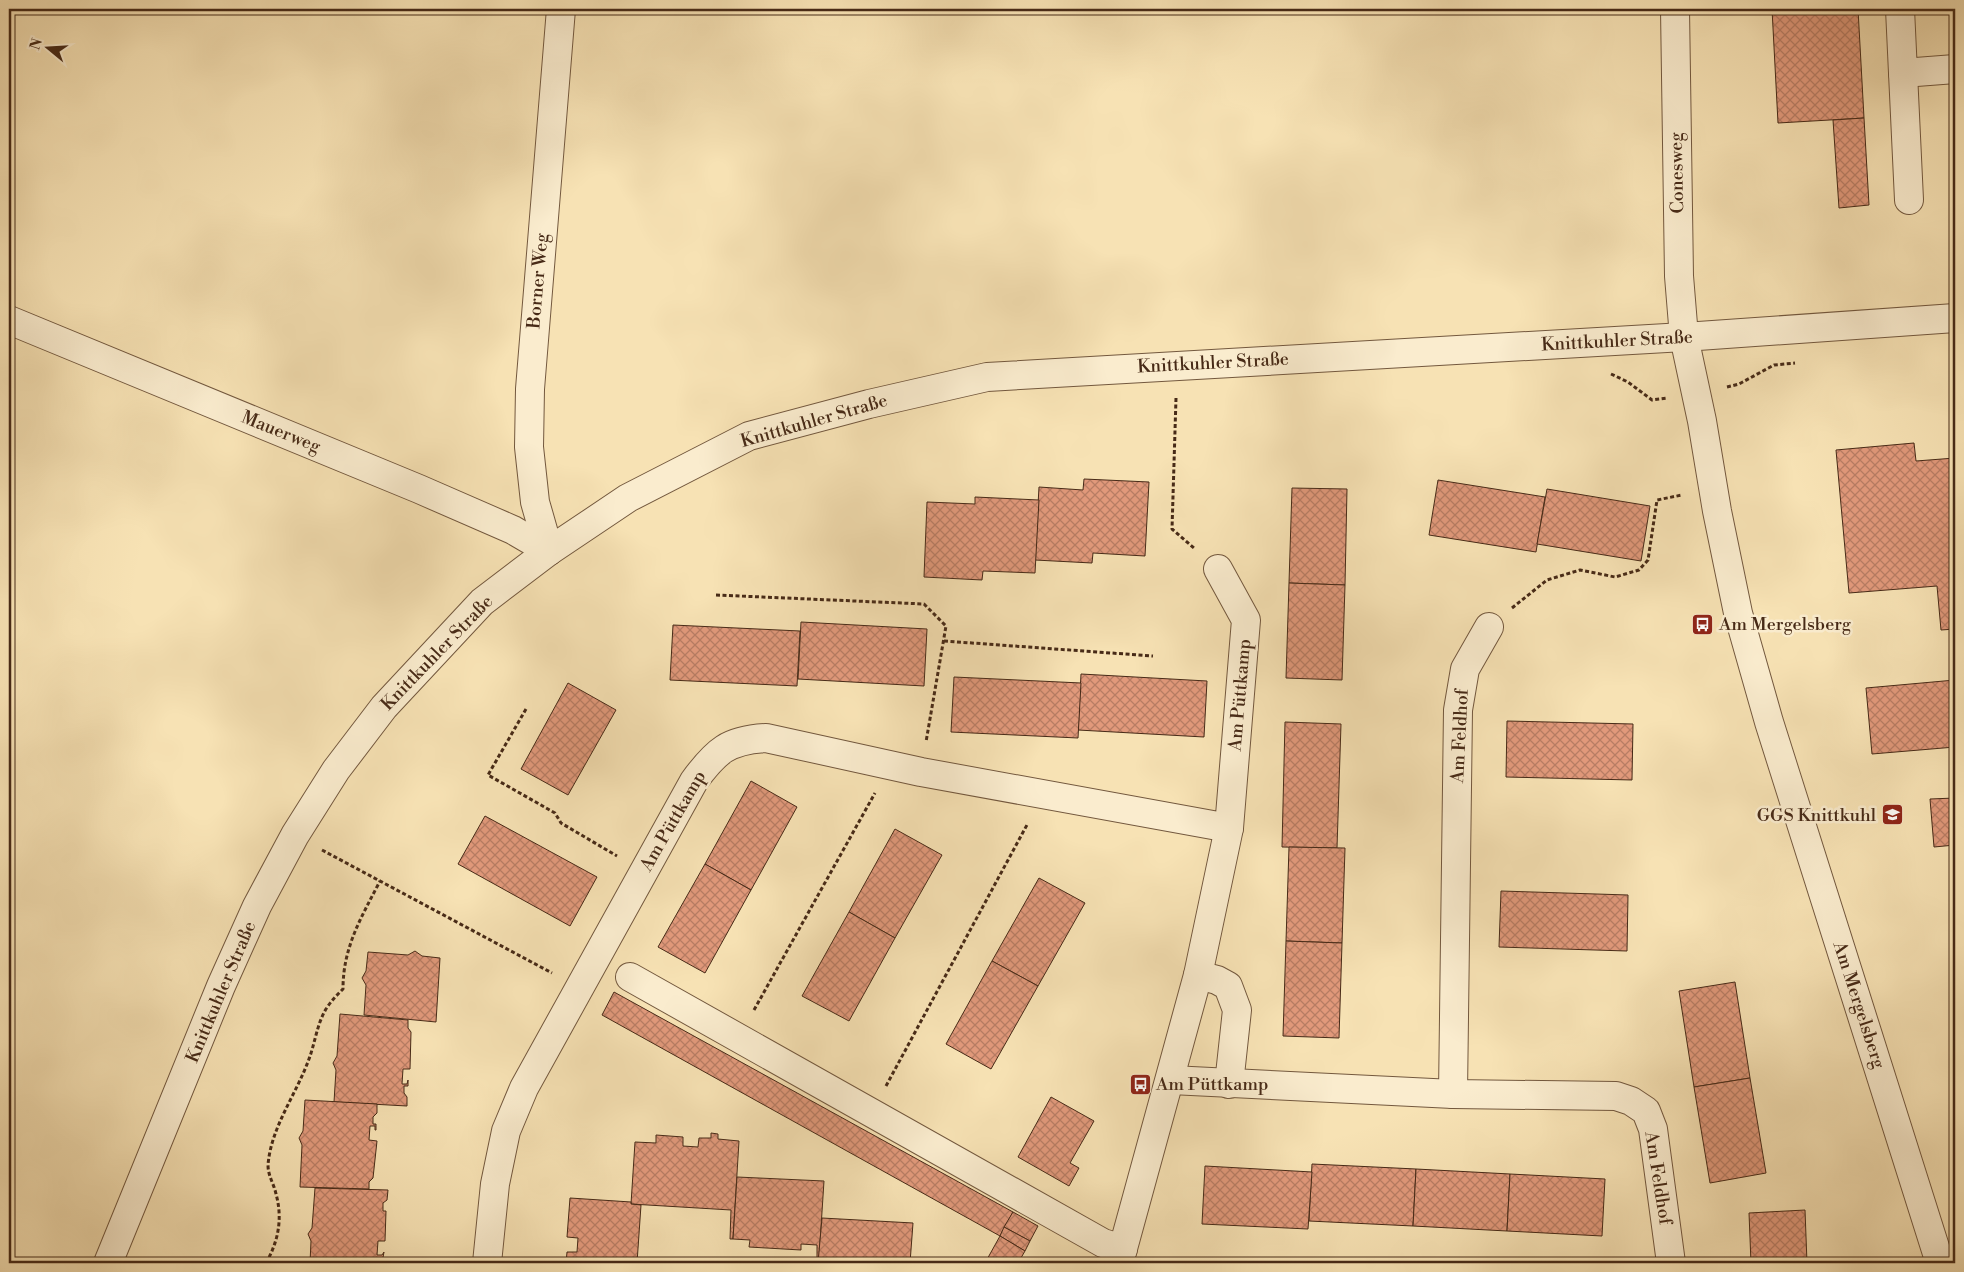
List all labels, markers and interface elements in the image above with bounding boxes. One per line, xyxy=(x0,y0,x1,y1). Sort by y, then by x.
north arrow xyxy=(22,22,72,72)
text: N xyxy=(26,36,47,52)
street label: Conesweg xyxy=(1665,132,1689,214)
street label: Borner Weg xyxy=(522,232,554,331)
street label: Knittkuhler Straße xyxy=(1541,326,1693,356)
street label: Knittkuhler Straße xyxy=(1137,348,1289,378)
street label: Knittkuhler Straße xyxy=(738,389,890,453)
street label: Mauerweg xyxy=(238,406,325,459)
street label: Knittkuhler Straße xyxy=(376,590,498,716)
bus stop icon: Am Mergelsberg xyxy=(1691,612,1715,636)
place label: Am Mergelsberg xyxy=(1718,613,1852,636)
street label: Am Püttkamp xyxy=(1224,638,1256,753)
street label: Am Feldhof xyxy=(1446,687,1474,785)
street label: Am Püttkamp xyxy=(634,767,711,876)
school or university icon: GGS Knittkuhl xyxy=(1880,803,1904,827)
place label: GGS Knittkuhl xyxy=(1757,804,1877,827)
street label: Knittkuhler Straße xyxy=(181,918,261,1066)
street label: Am Mergelsberg xyxy=(1827,938,1891,1072)
bus stop icon: Am Püttkamp xyxy=(1128,1072,1152,1096)
place label: Am Püttkamp xyxy=(1155,1073,1268,1096)
street label: Am Feldhof xyxy=(1639,1129,1677,1228)

